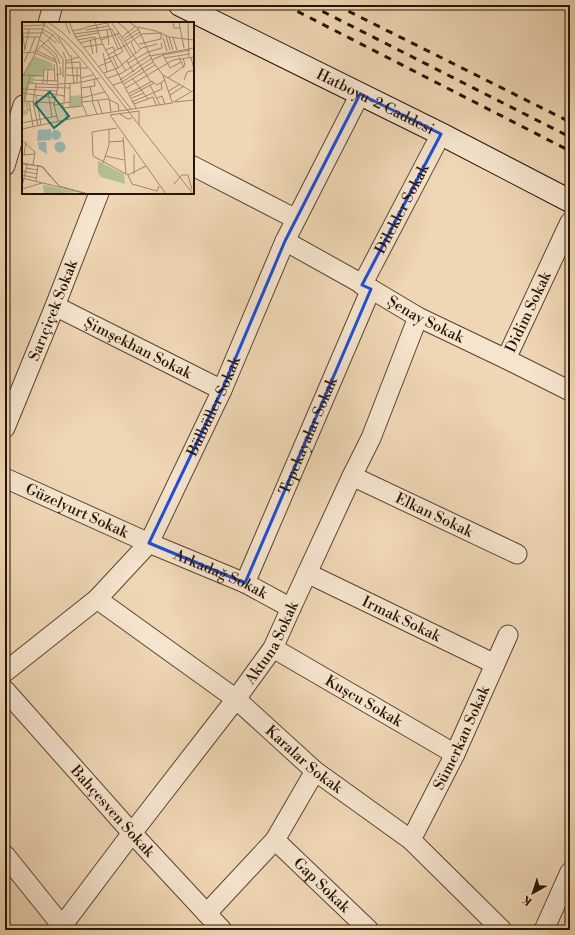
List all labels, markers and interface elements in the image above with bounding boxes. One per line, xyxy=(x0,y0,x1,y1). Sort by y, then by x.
inset map xyxy=(22,22,194,194)
street label: Hatboyu-2 Caddesi xyxy=(313,64,438,139)
street label: Dilekler Sokak xyxy=(371,160,434,257)
street label: Sarıçiçek Sokak xyxy=(24,256,82,364)
street label: Didim Sokak xyxy=(501,267,556,355)
street label: Şenay Sokak xyxy=(384,291,468,347)
street label: Şimşekhan Sokak xyxy=(81,313,196,383)
street label: Bülbüller Sokak xyxy=(182,353,245,460)
street label: Tepekayalar Sokak xyxy=(274,373,342,498)
street label: Güzelyurt Sokak xyxy=(23,479,133,542)
street label: Elkan Sokak xyxy=(392,488,477,542)
street label: Arkadağ Sokak xyxy=(170,545,272,603)
street label: Irmak Sokak xyxy=(359,592,445,646)
street label: Aktuna Sokak xyxy=(240,597,303,689)
street label: Kuşcu Sokak xyxy=(322,671,407,731)
street label: Sümerkan Sokak xyxy=(429,682,494,793)
street label: Karalar Sokak xyxy=(261,721,347,798)
street label: Bahçesven Sokak xyxy=(66,760,160,862)
street label: Gap Sokak xyxy=(290,853,355,917)
north arrow xyxy=(513,873,553,913)
text: K xyxy=(519,891,535,908)

